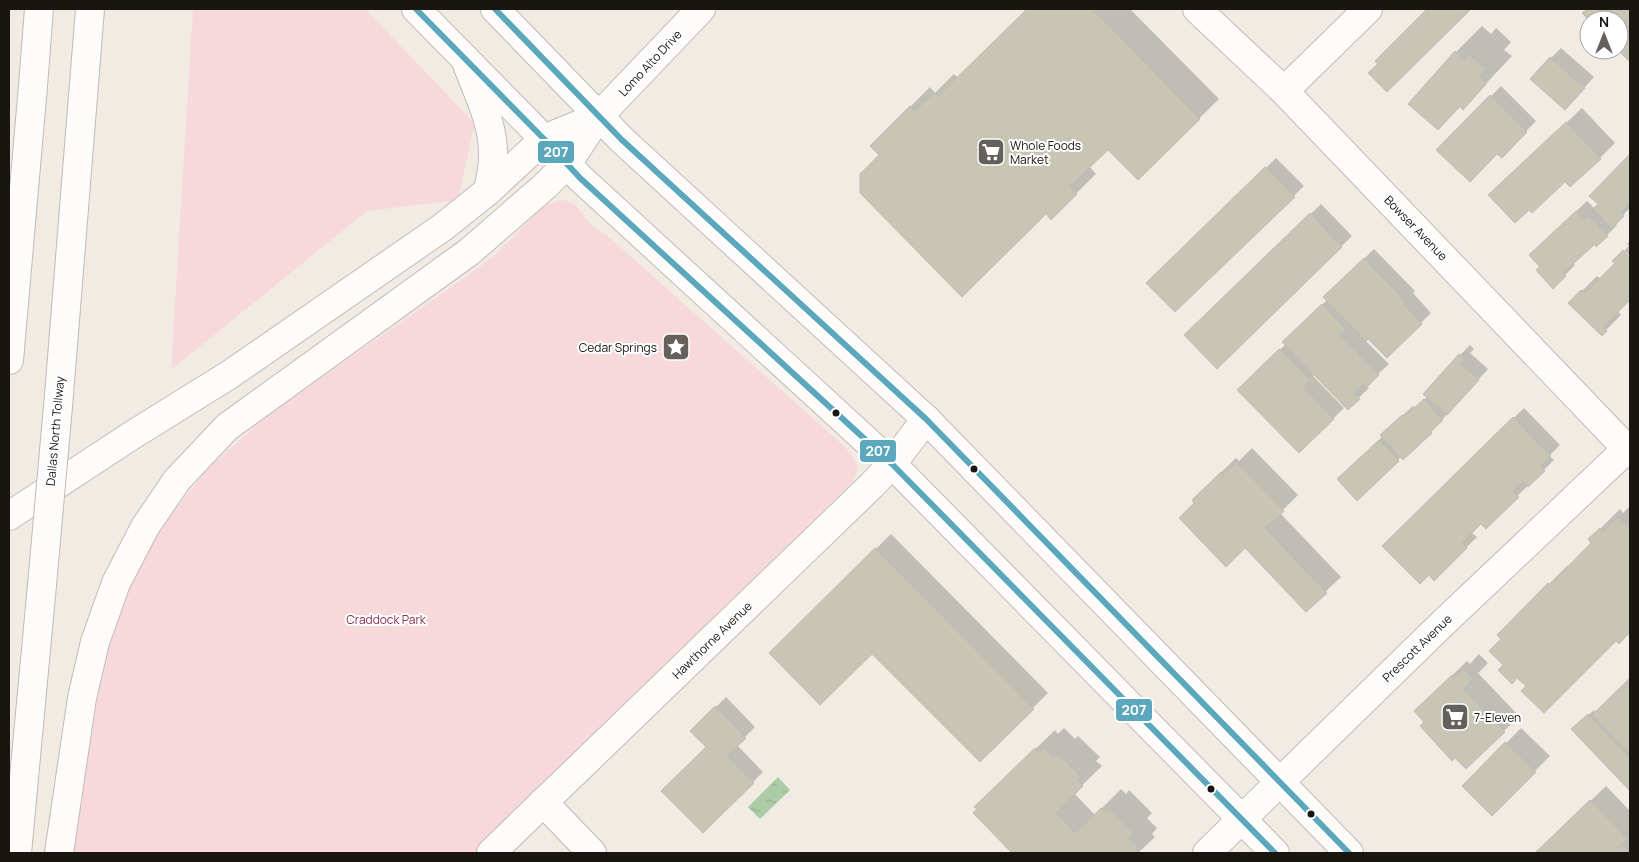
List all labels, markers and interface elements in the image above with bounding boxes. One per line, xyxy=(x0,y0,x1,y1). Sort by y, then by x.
north arrow xyxy=(1579,10,1629,60)
text: N xyxy=(1599,12,1609,31)
street label: Lomo Alto Drive xyxy=(615,26,685,100)
supermarket icon: Whole Foods Market xyxy=(976,137,1006,167)
place label: Whole Foods Market xyxy=(1010,137,1081,168)
line badge: 207 xyxy=(537,140,575,164)
text: 207 xyxy=(543,142,569,161)
street label: Bowser Avenue xyxy=(1381,192,1451,264)
place icon: Cedar Springs xyxy=(661,332,691,362)
place label: Cedar Springs xyxy=(579,339,657,356)
street label: Dallas North Tollway xyxy=(42,375,68,487)
unlabelled marker xyxy=(831,408,841,418)
line badge: 207 xyxy=(859,439,897,463)
text: 207 xyxy=(865,441,891,460)
unlabelled marker xyxy=(969,464,979,474)
street label: Hawthorne Avenue xyxy=(668,597,756,683)
street label: Prescott Avenue xyxy=(1378,610,1456,686)
park label: Craddock Park xyxy=(346,611,427,628)
line badge: 207 xyxy=(1115,698,1153,722)
text: 207 xyxy=(1121,700,1147,719)
supermarket icon: 7-Eleven xyxy=(1440,702,1470,732)
place label: 7-Eleven xyxy=(1474,709,1521,726)
unlabelled marker xyxy=(1206,784,1216,794)
unlabelled marker xyxy=(1306,809,1316,819)

